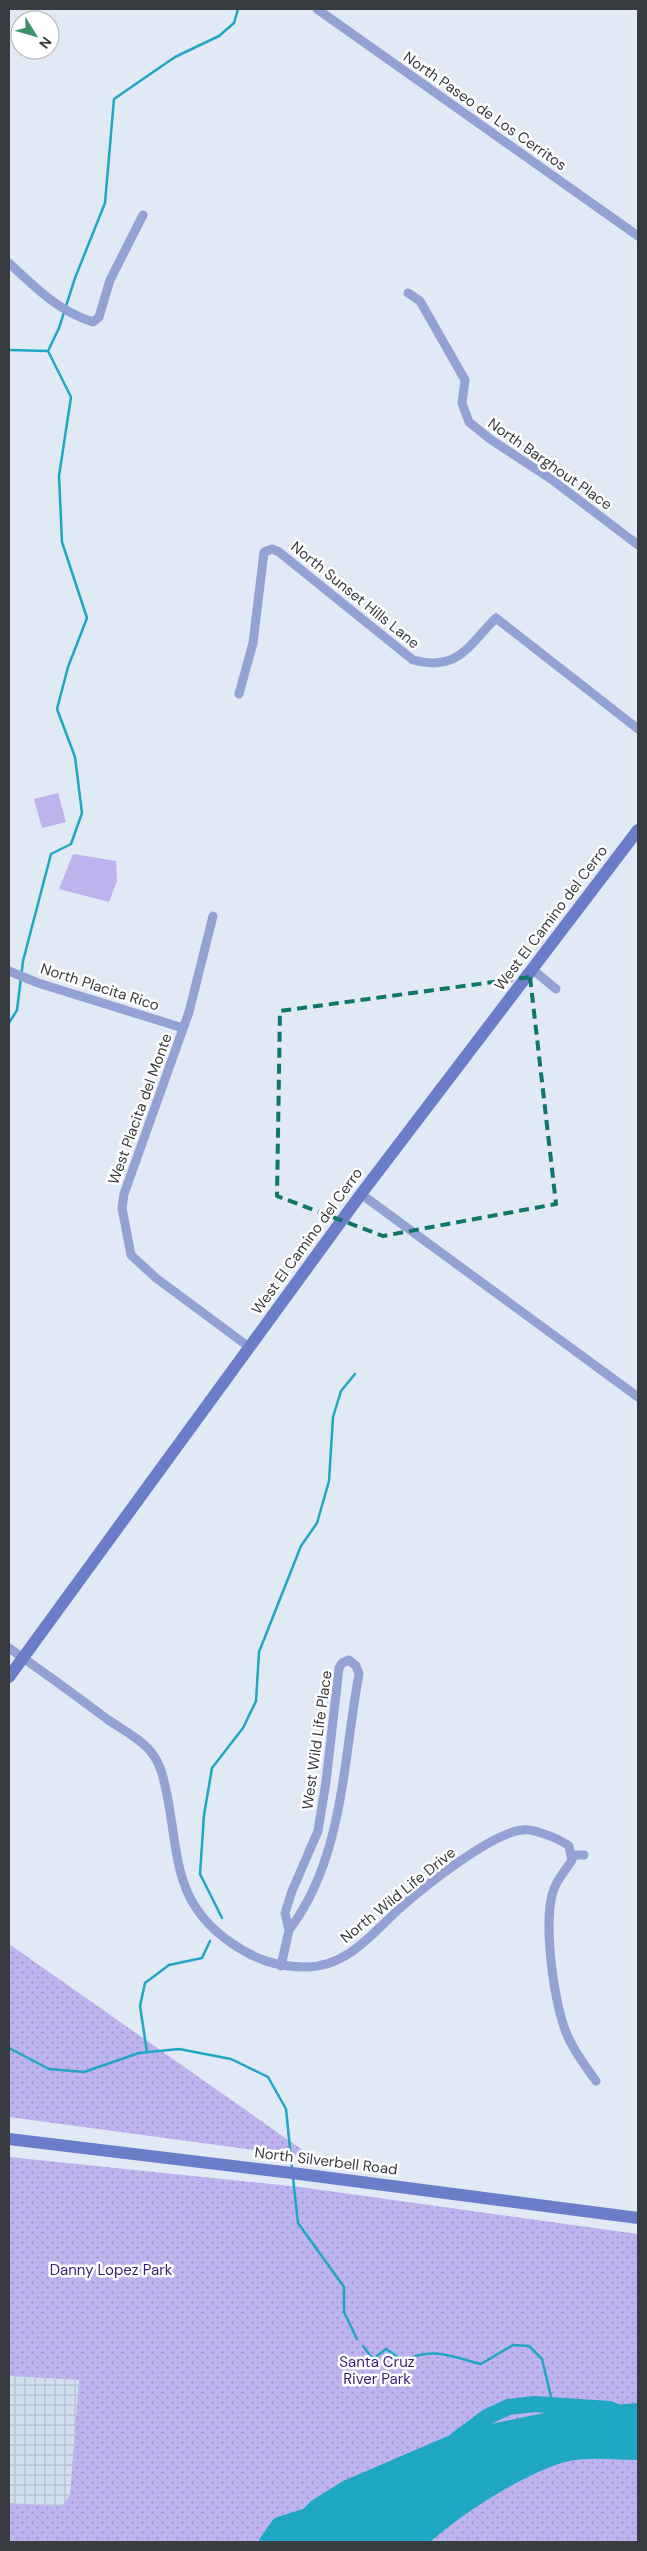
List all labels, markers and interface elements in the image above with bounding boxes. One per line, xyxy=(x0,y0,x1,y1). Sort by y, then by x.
north arrow xyxy=(10,10,60,60)
text: N xyxy=(35,33,56,52)
street label: North Paseo de Los Cerritos xyxy=(399,47,571,175)
street label: North Barghout Place xyxy=(484,413,616,515)
street label: North Sunset Hills Lane xyxy=(286,537,424,653)
street label: West El Camino del Cerro xyxy=(490,841,612,995)
street label: North Placita Rico xyxy=(38,958,162,1016)
street label: West Placita del Monte xyxy=(103,1031,177,1187)
street label: West El Camino del Cerro xyxy=(247,1164,367,1318)
street label: West Wild Life Place xyxy=(297,1669,337,1811)
street label: North Wild Life Drive xyxy=(336,1842,460,1948)
street label: North Silverbell Road xyxy=(253,2142,399,2180)
park label: Danny Lopez Park xyxy=(50,2260,173,2280)
park label: Santa Cruz River Park xyxy=(339,2352,415,2389)

